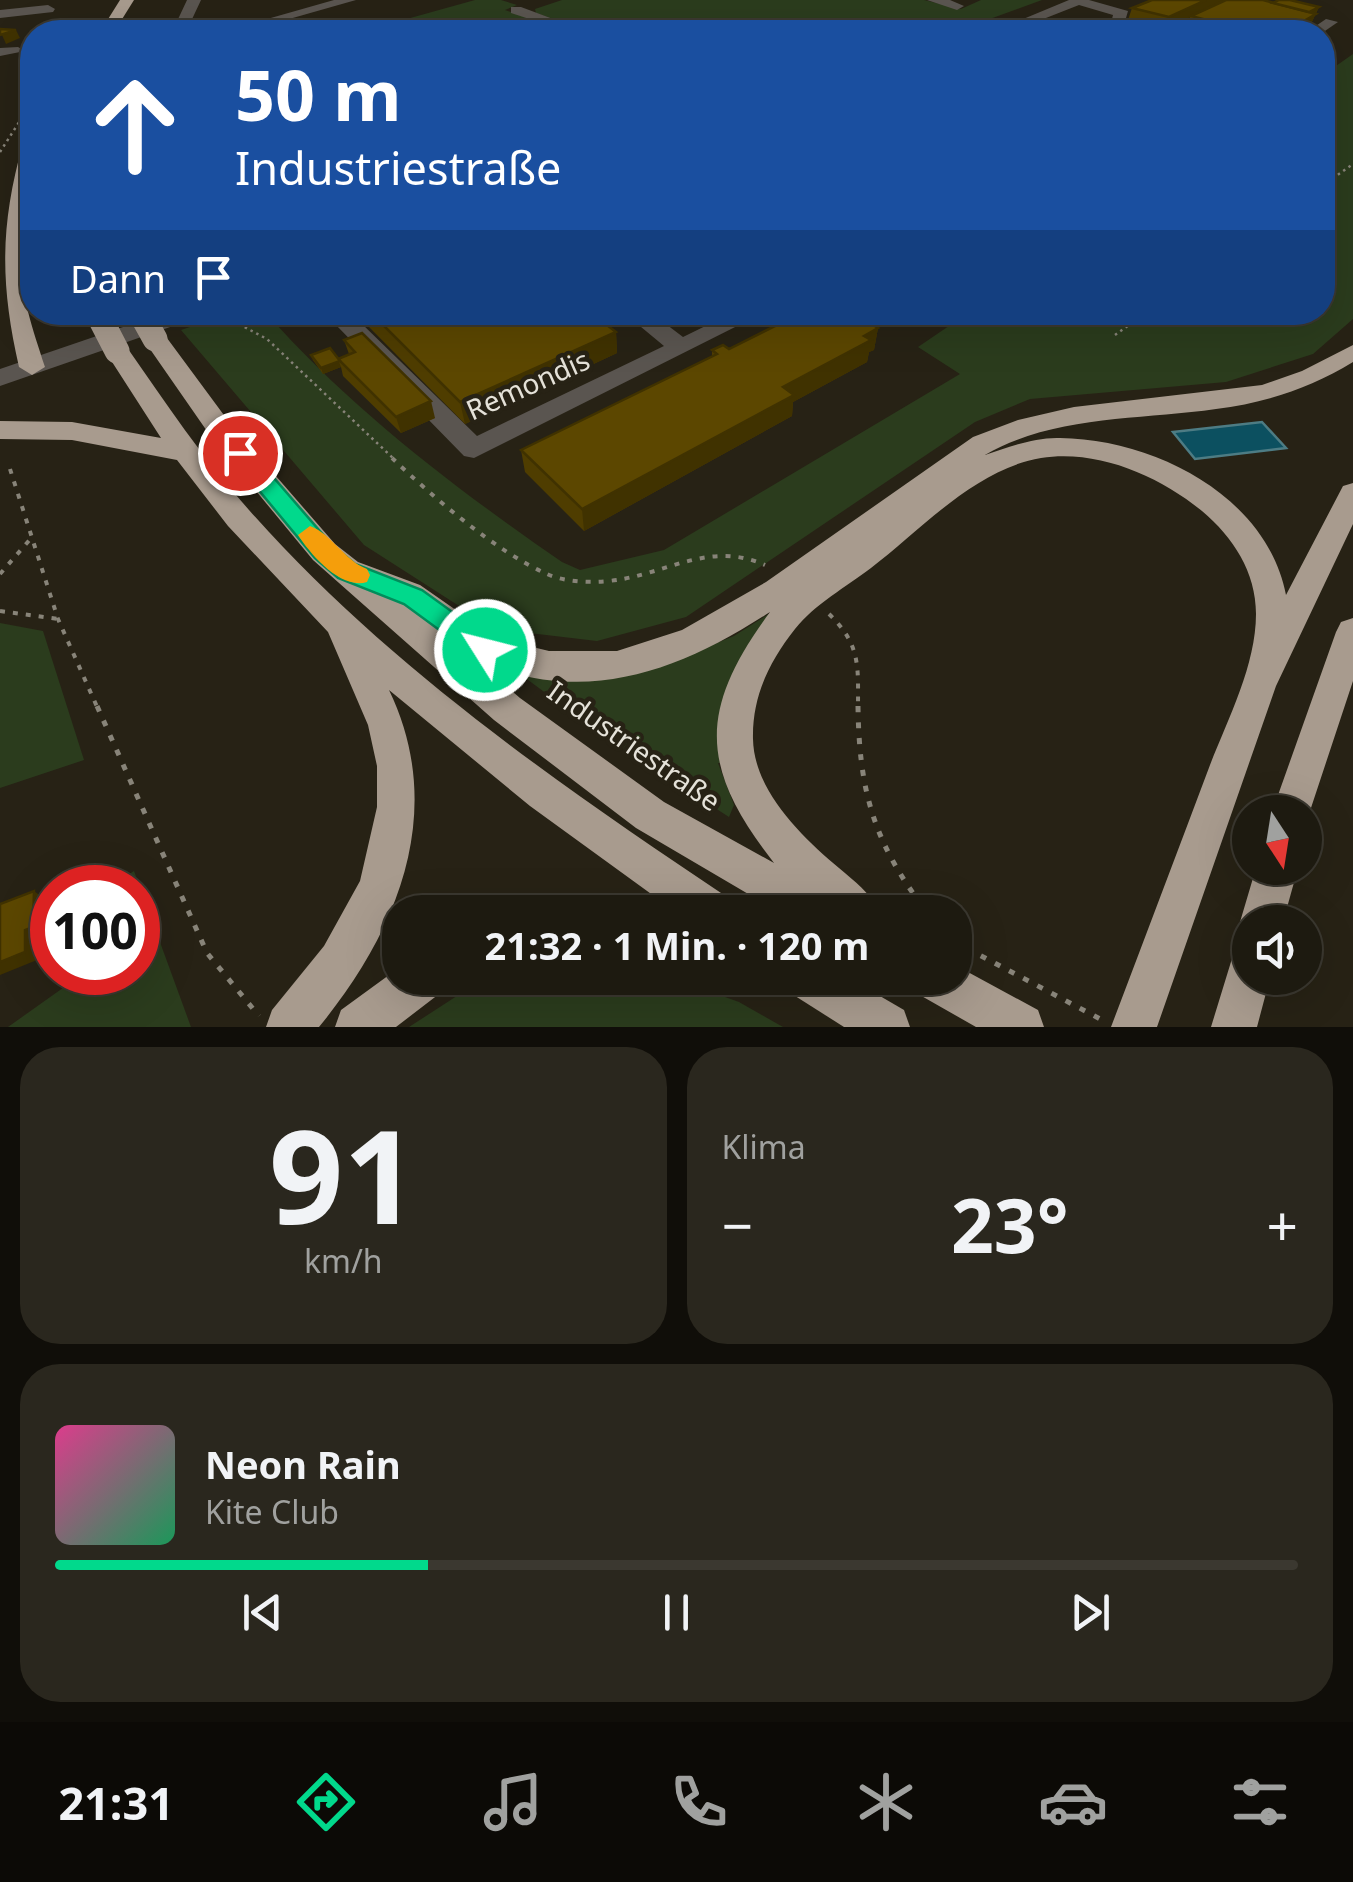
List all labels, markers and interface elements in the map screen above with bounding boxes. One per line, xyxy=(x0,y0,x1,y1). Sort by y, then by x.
text: 50 m xyxy=(235,46,402,142)
icon: ahead xyxy=(70,60,200,190)
text: Industriestraße xyxy=(235,137,561,198)
icon: arrive xyxy=(186,250,241,305)
text: Dann xyxy=(70,252,166,304)
street label: Remondis xyxy=(460,340,595,428)
pin xyxy=(198,411,283,496)
icon: arrive xyxy=(213,426,268,481)
position arrow xyxy=(433,598,537,702)
street label: Industriestraße xyxy=(540,671,729,819)
north arrow xyxy=(1232,795,1322,885)
map controls xyxy=(1232,795,1322,995)
speed limit sign: 100 xyxy=(30,865,160,995)
button: sound xyxy=(1232,905,1322,995)
text: 21:32 · 1 Min. · 120 m xyxy=(485,919,869,971)
text: 91 xyxy=(269,1085,418,1262)
text: Klima xyxy=(722,1125,806,1168)
text: 23° xyxy=(951,1173,1069,1275)
text: − xyxy=(722,1187,753,1262)
text: + xyxy=(1267,1187,1298,1262)
text: km/h xyxy=(304,1239,383,1282)
text: Neon Rain xyxy=(205,1438,401,1490)
text: Kite Club xyxy=(205,1490,339,1533)
icon: previous xyxy=(235,1585,290,1640)
icon: pause xyxy=(649,1585,704,1640)
icon: next xyxy=(1063,1585,1118,1640)
icon: directions xyxy=(291,1767,361,1837)
icon: music xyxy=(478,1767,548,1837)
icon: phone xyxy=(664,1767,734,1837)
icon: climate xyxy=(851,1767,921,1837)
icon: car xyxy=(1038,1767,1108,1837)
icon: filters xyxy=(1225,1767,1295,1837)
text: 21:31 xyxy=(58,1772,174,1833)

